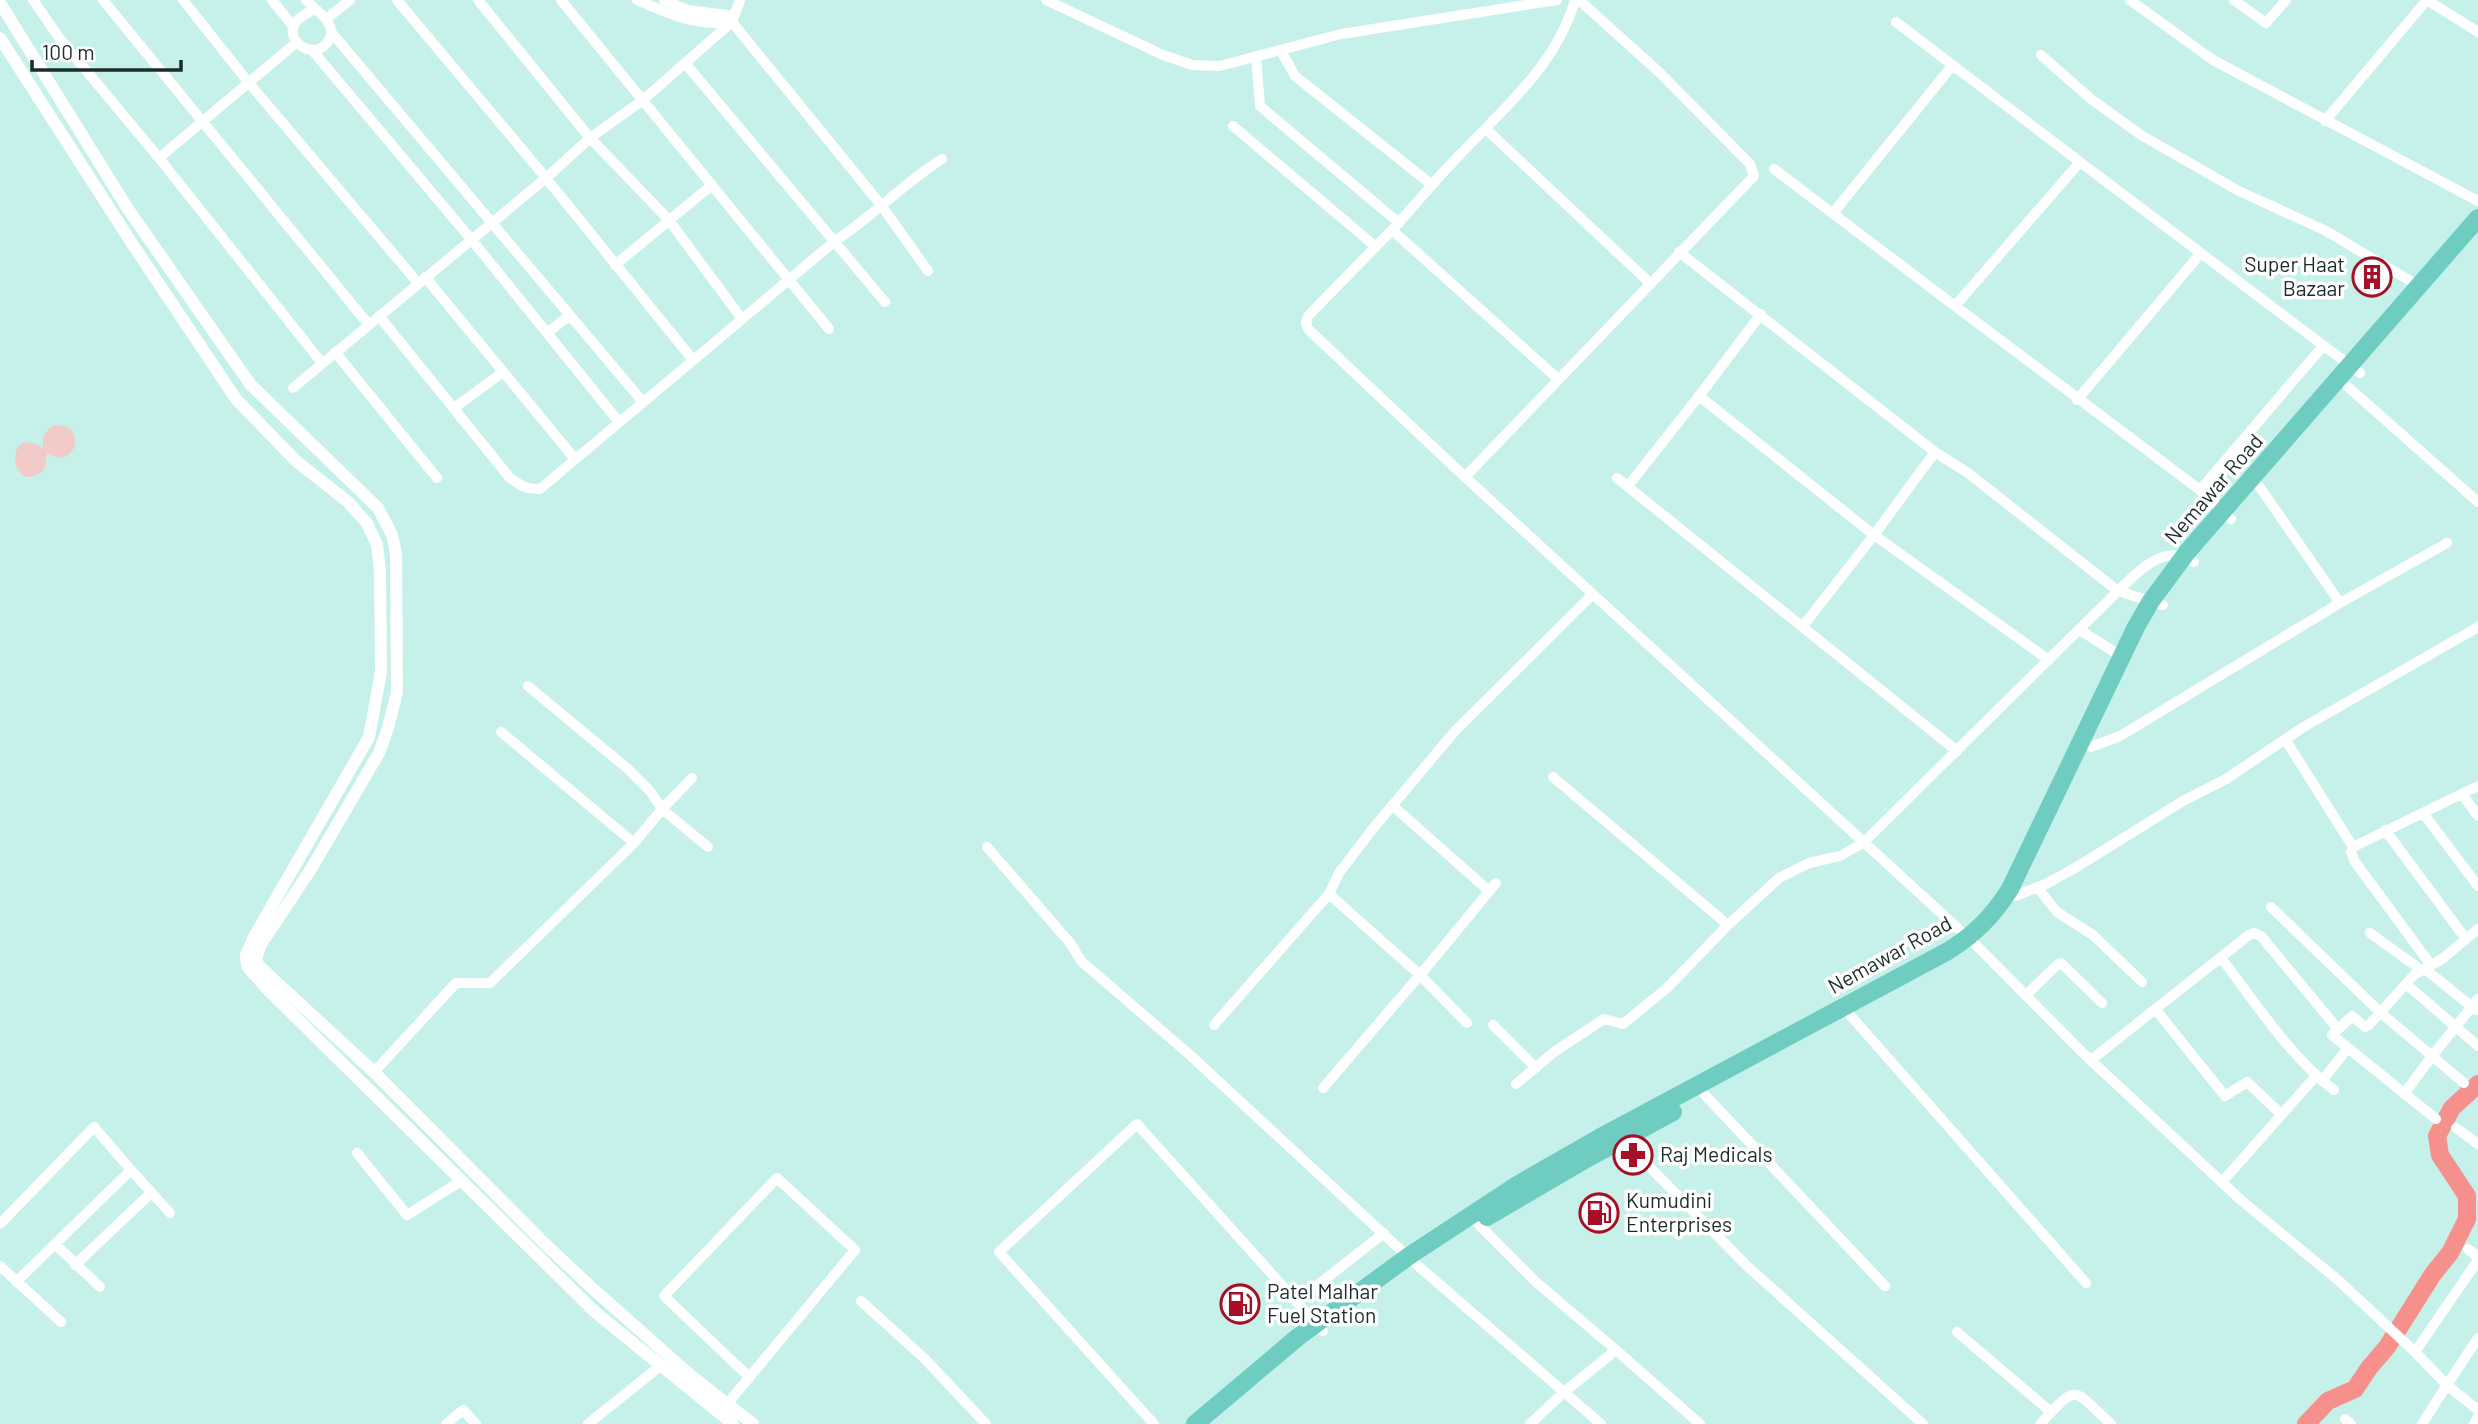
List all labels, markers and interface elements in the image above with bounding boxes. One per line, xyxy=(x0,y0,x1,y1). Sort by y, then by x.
scale bar xyxy=(32,28,180,72)
text: 100 m xyxy=(42,39,95,64)
place label: Super Haat Bazaar xyxy=(2244,251,2345,300)
building icon: Super Haat Bazaar xyxy=(2351,256,2393,298)
street label: Nemawar Road xyxy=(2158,428,2267,548)
street label: Nemawar Road xyxy=(1823,909,1955,998)
pharmacy icon: Raj Medicals xyxy=(1612,1134,1654,1176)
place label: Raj Medicals xyxy=(1660,1141,1773,1166)
place label: Kumudini Enterprises xyxy=(1626,1187,1732,1236)
fuel station icon: Kumudini Enterprises xyxy=(1578,1192,1620,1234)
place label: Patel Malhar Fuel Station xyxy=(1267,1278,1378,1327)
fuel station icon: Patel Malhar Fuel Station xyxy=(1219,1283,1261,1325)

